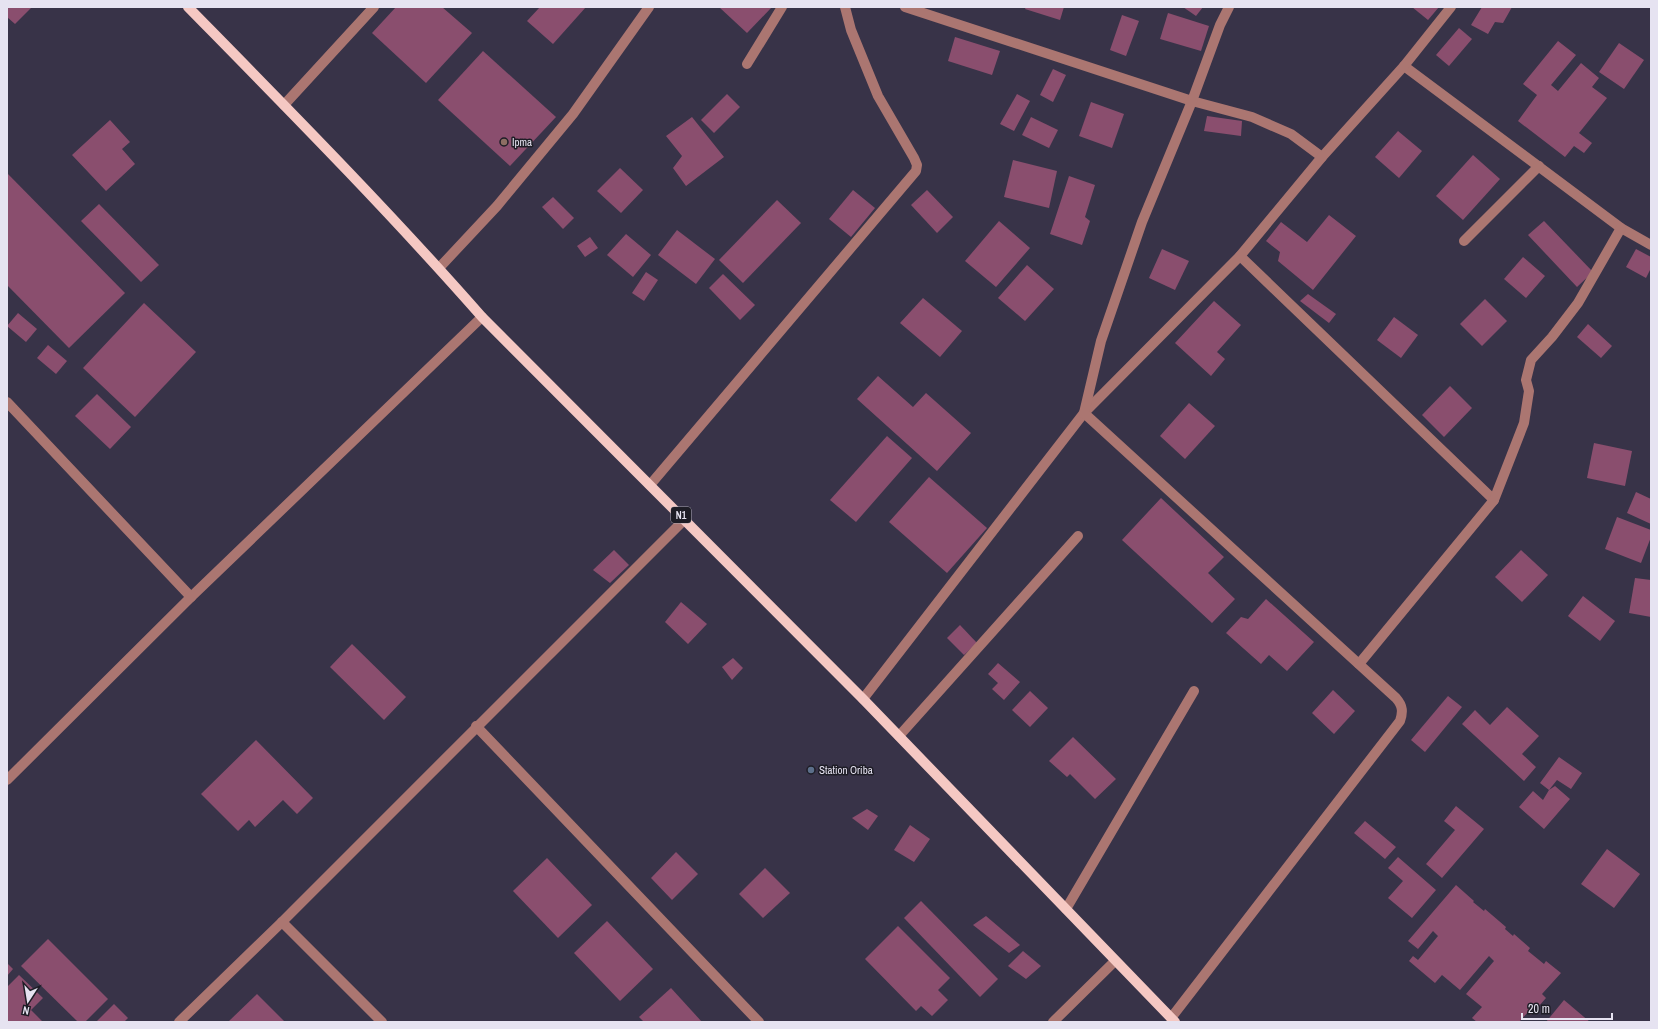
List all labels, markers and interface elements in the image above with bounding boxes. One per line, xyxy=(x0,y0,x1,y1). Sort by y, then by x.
place label: Ipma xyxy=(512,135,532,149)
marker: Ipma xyxy=(499,137,509,147)
road number: N1 xyxy=(671,507,691,523)
place label: Station Oriba xyxy=(819,763,873,777)
marker: Station Oriba xyxy=(806,765,816,775)
north arrow xyxy=(8,981,48,1021)
scale bar xyxy=(1522,995,1612,1021)
text: 20 m xyxy=(1528,1001,1550,1017)
text: N xyxy=(21,1003,31,1018)

